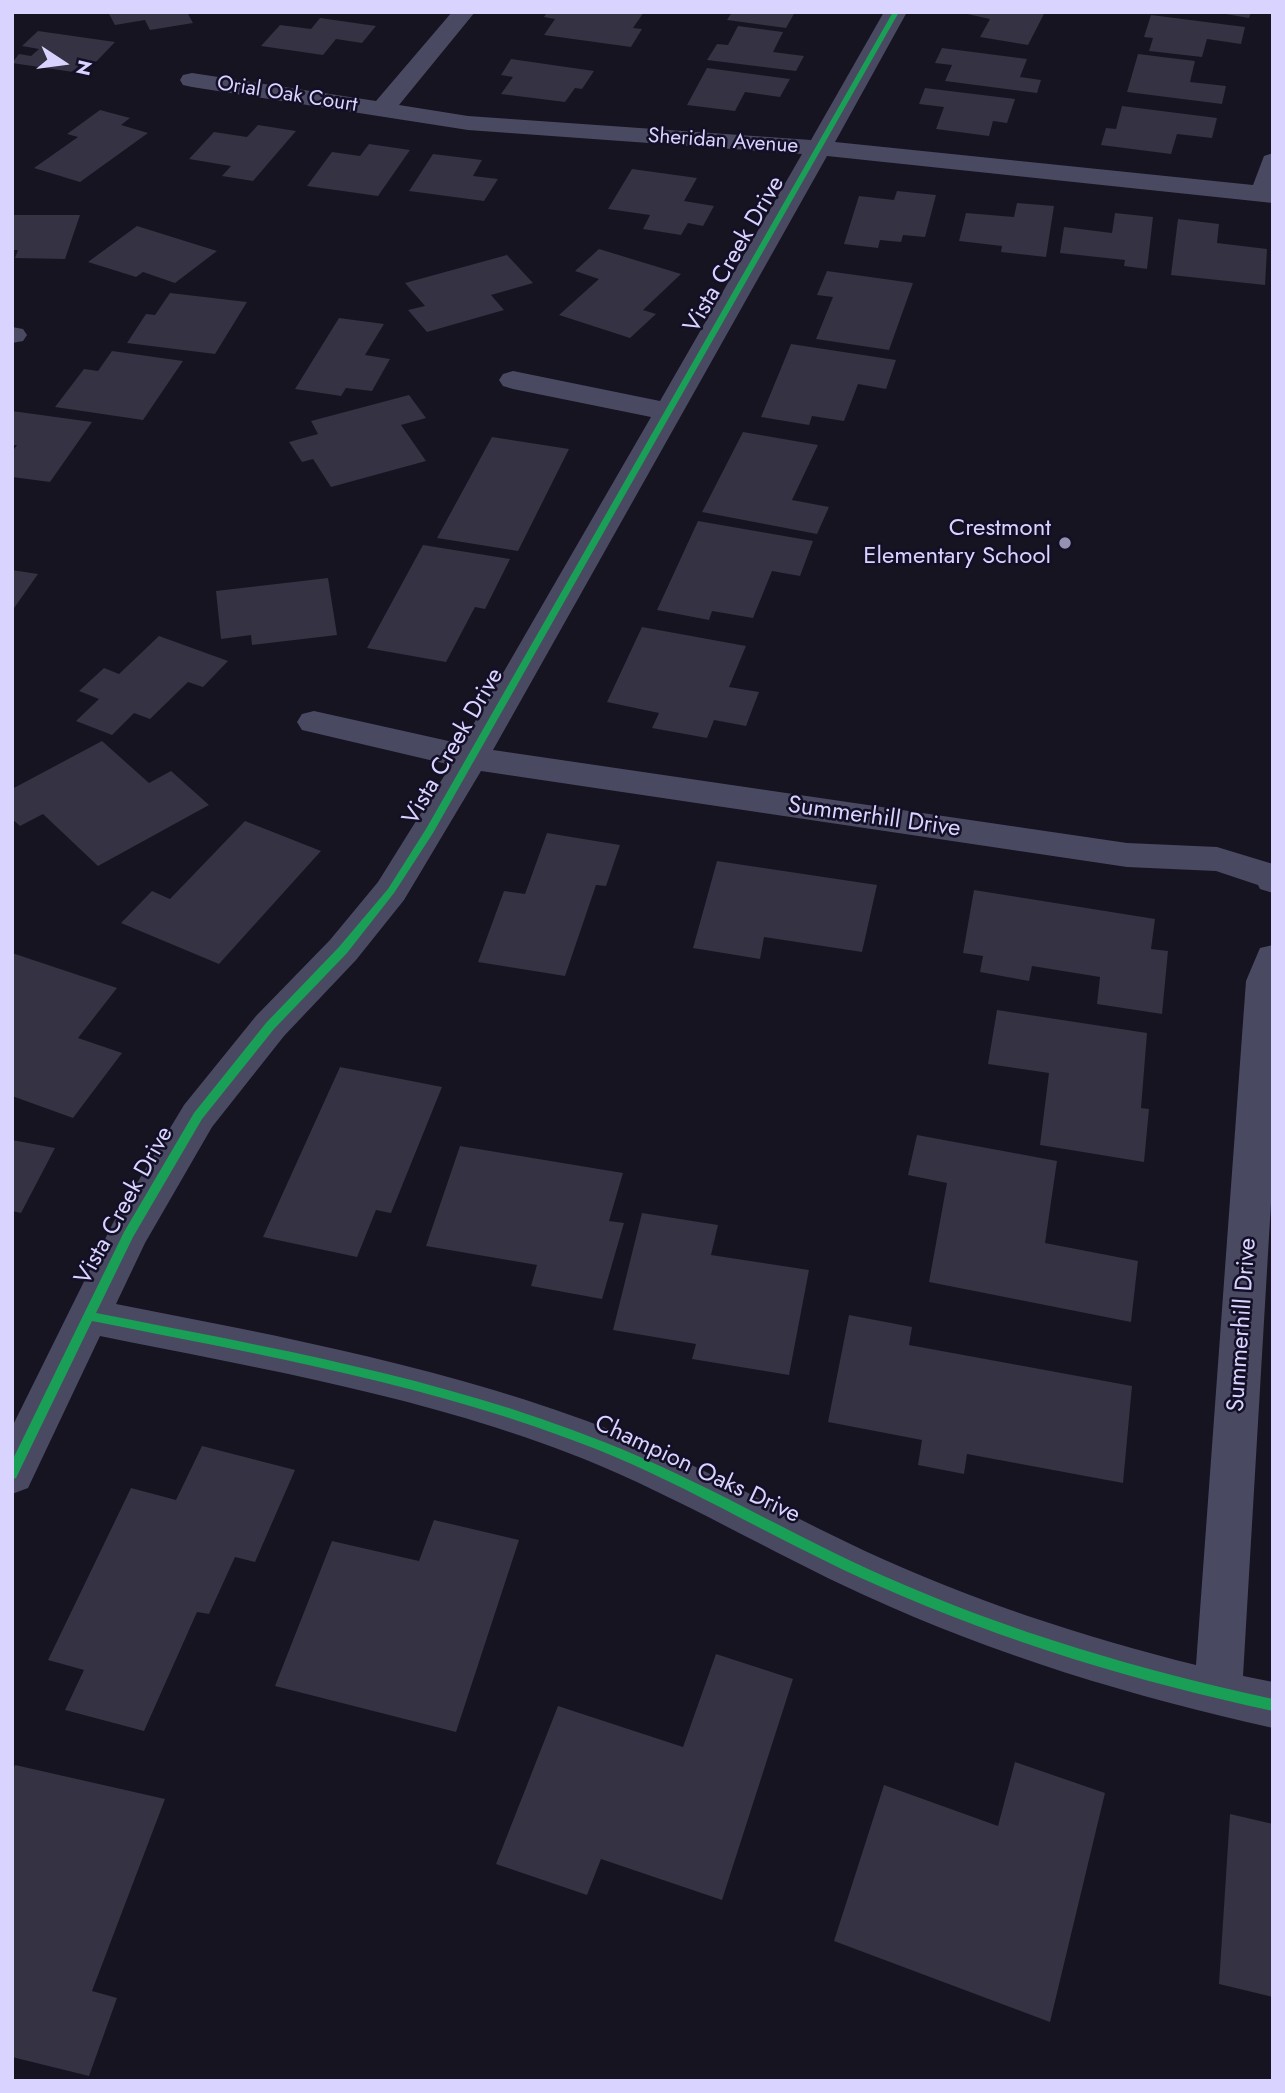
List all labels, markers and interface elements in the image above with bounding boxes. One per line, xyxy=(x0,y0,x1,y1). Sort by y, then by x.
north arrow xyxy=(28,28,98,98)
text: N xyxy=(69,57,99,78)
street label: Orial Oak Court xyxy=(215,71,359,119)
street label: Sheridan Avenue xyxy=(647,124,799,160)
street label: Vista Creek Drive xyxy=(678,171,792,339)
place label: Crestmont Elementary School xyxy=(863,515,1051,571)
marker: Crestmont Elementary School xyxy=(1057,535,1073,551)
street label: Vista Creek Drive xyxy=(397,663,511,831)
street label: Summerhill Drive xyxy=(786,792,962,844)
street label: Vista Creek Drive xyxy=(70,1122,180,1290)
street label: Summerhill Drive xyxy=(1223,1237,1263,1413)
street label: Champion Oaks Drive xyxy=(590,1410,804,1530)

